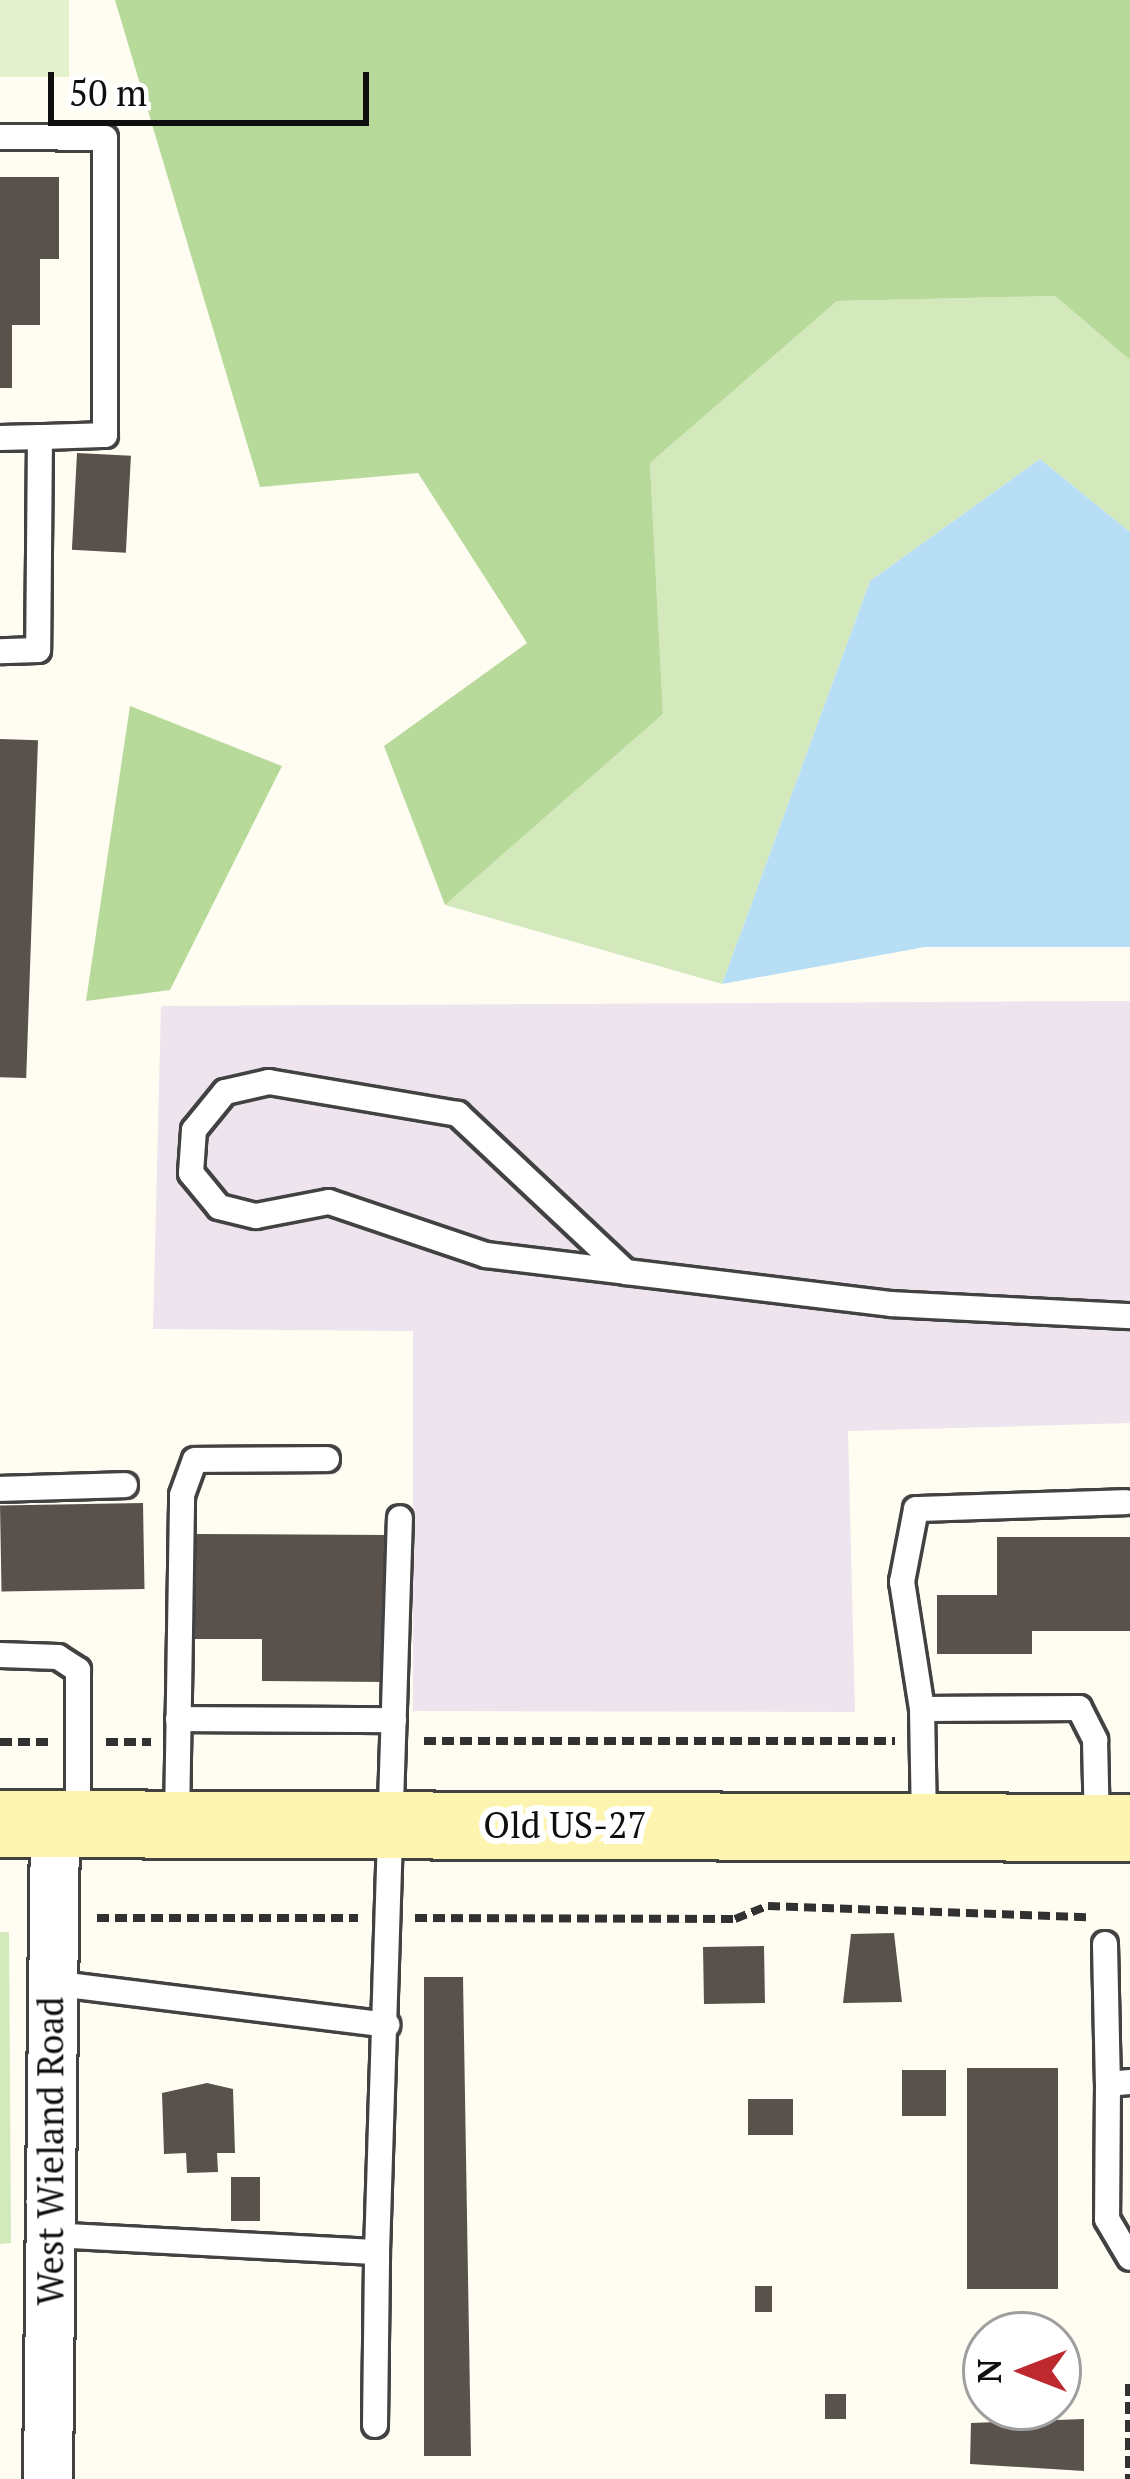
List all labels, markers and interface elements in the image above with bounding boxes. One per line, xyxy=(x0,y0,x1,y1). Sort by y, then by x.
scale bar xyxy=(54,48,375,122)
text: 50 m xyxy=(69,69,147,116)
street label: Old US-27 xyxy=(483,1803,647,1847)
street label: West Wieland Road xyxy=(28,1996,72,2306)
north arrow xyxy=(962,2311,1082,2431)
text: N xyxy=(967,2359,1010,2384)

